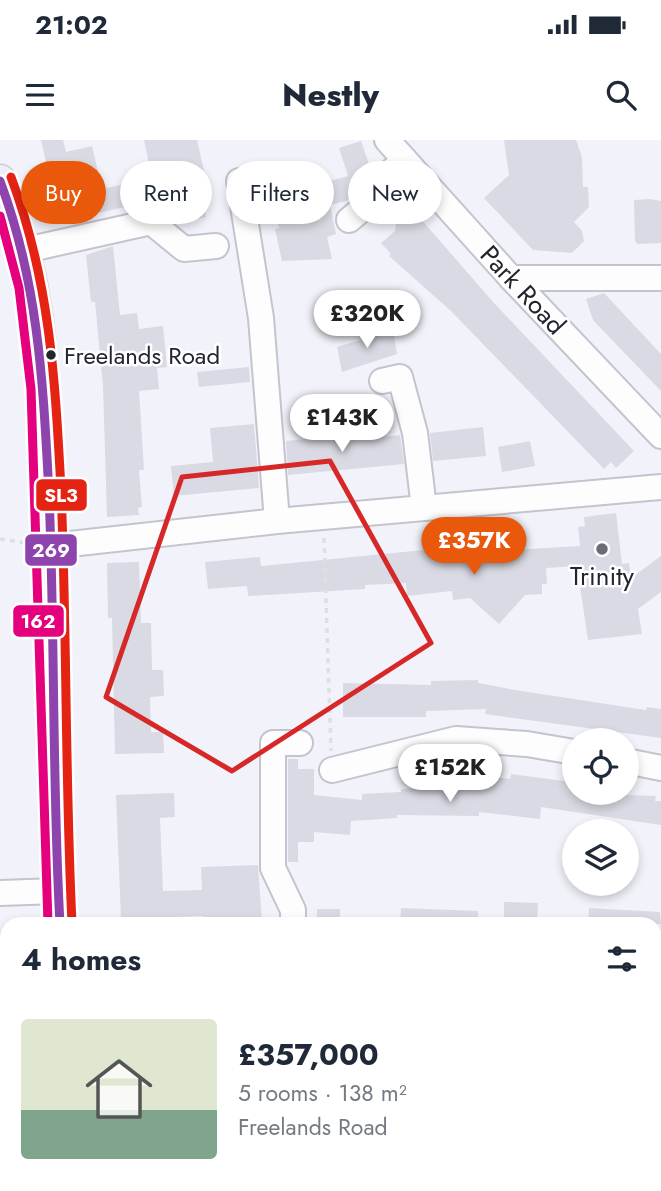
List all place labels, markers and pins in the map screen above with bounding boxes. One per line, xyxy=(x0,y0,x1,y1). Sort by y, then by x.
pin: £320K xyxy=(318,290,416,350)
place label: Freelands Road xyxy=(64,338,220,373)
marker: Freelands Road xyxy=(44,348,58,362)
pin: £143K xyxy=(293,394,391,454)
pin: £357K xyxy=(425,518,523,577)
marker: Trinity xyxy=(594,541,610,557)
place label: Trinity xyxy=(570,557,634,595)
pin: £152K xyxy=(401,744,499,804)

